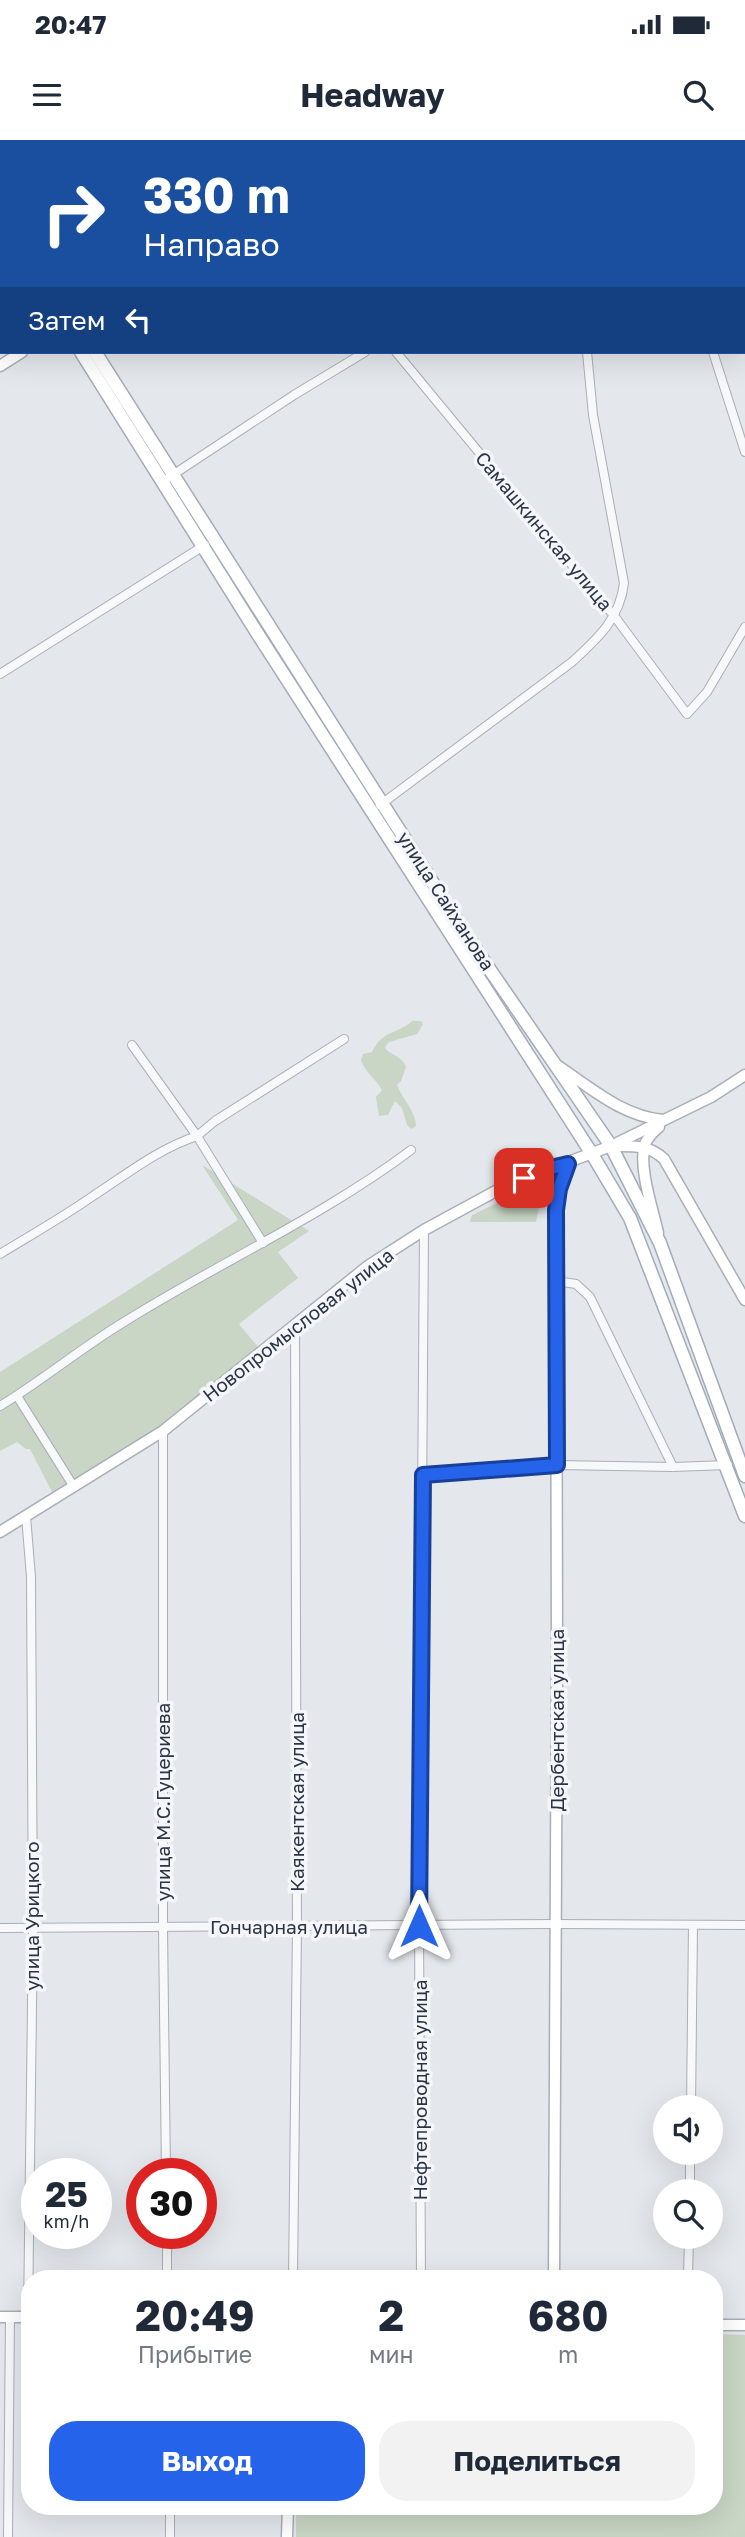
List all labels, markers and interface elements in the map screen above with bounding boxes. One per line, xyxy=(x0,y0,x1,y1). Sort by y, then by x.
text: 20:47 xyxy=(35,9,107,40)
icon: menu xyxy=(28,76,66,114)
text: Headway xyxy=(300,76,445,114)
icon: search xyxy=(679,76,717,114)
text: 330 m xyxy=(143,165,290,224)
icon: right xyxy=(28,168,119,259)
text: Направо xyxy=(143,225,280,263)
icon: left xyxy=(119,301,157,339)
text: Затем xyxy=(28,305,105,336)
street label: Самашкинская улица xyxy=(471,446,618,615)
street label: улица Сайханова xyxy=(393,827,500,975)
pin xyxy=(494,1148,554,1208)
icon: arrive xyxy=(505,1159,543,1197)
street label: Новопромысловая улица xyxy=(198,1243,398,1406)
street label: Дербентская улица xyxy=(545,1629,568,1811)
street label: улица М.С.Гуцериева xyxy=(151,1703,174,1901)
street label: Каякентская улица xyxy=(285,1712,308,1892)
street label: улица Урицкого xyxy=(20,1841,43,1991)
position arrow xyxy=(382,1889,456,1963)
street label: Гончарная улица xyxy=(210,1915,368,1938)
street label: Нефтепроводная улица xyxy=(408,1980,431,2200)
map controls xyxy=(653,2095,723,2249)
button: sound xyxy=(653,2095,723,2165)
speed limit sign: 30 xyxy=(126,2158,217,2249)
text: 25 xyxy=(45,2173,88,2215)
button: search xyxy=(653,2179,723,2249)
text: km/h xyxy=(44,2210,89,2232)
text: 20:49 xyxy=(135,2290,255,2340)
text: 2 xyxy=(378,2290,404,2340)
text: 680 xyxy=(528,2290,609,2340)
text: Прибытие xyxy=(138,2340,252,2368)
text: мин xyxy=(369,2340,414,2368)
text: m xyxy=(558,2340,578,2368)
button: Выход xyxy=(49,2421,365,2501)
button: Поделиться xyxy=(379,2421,695,2501)

